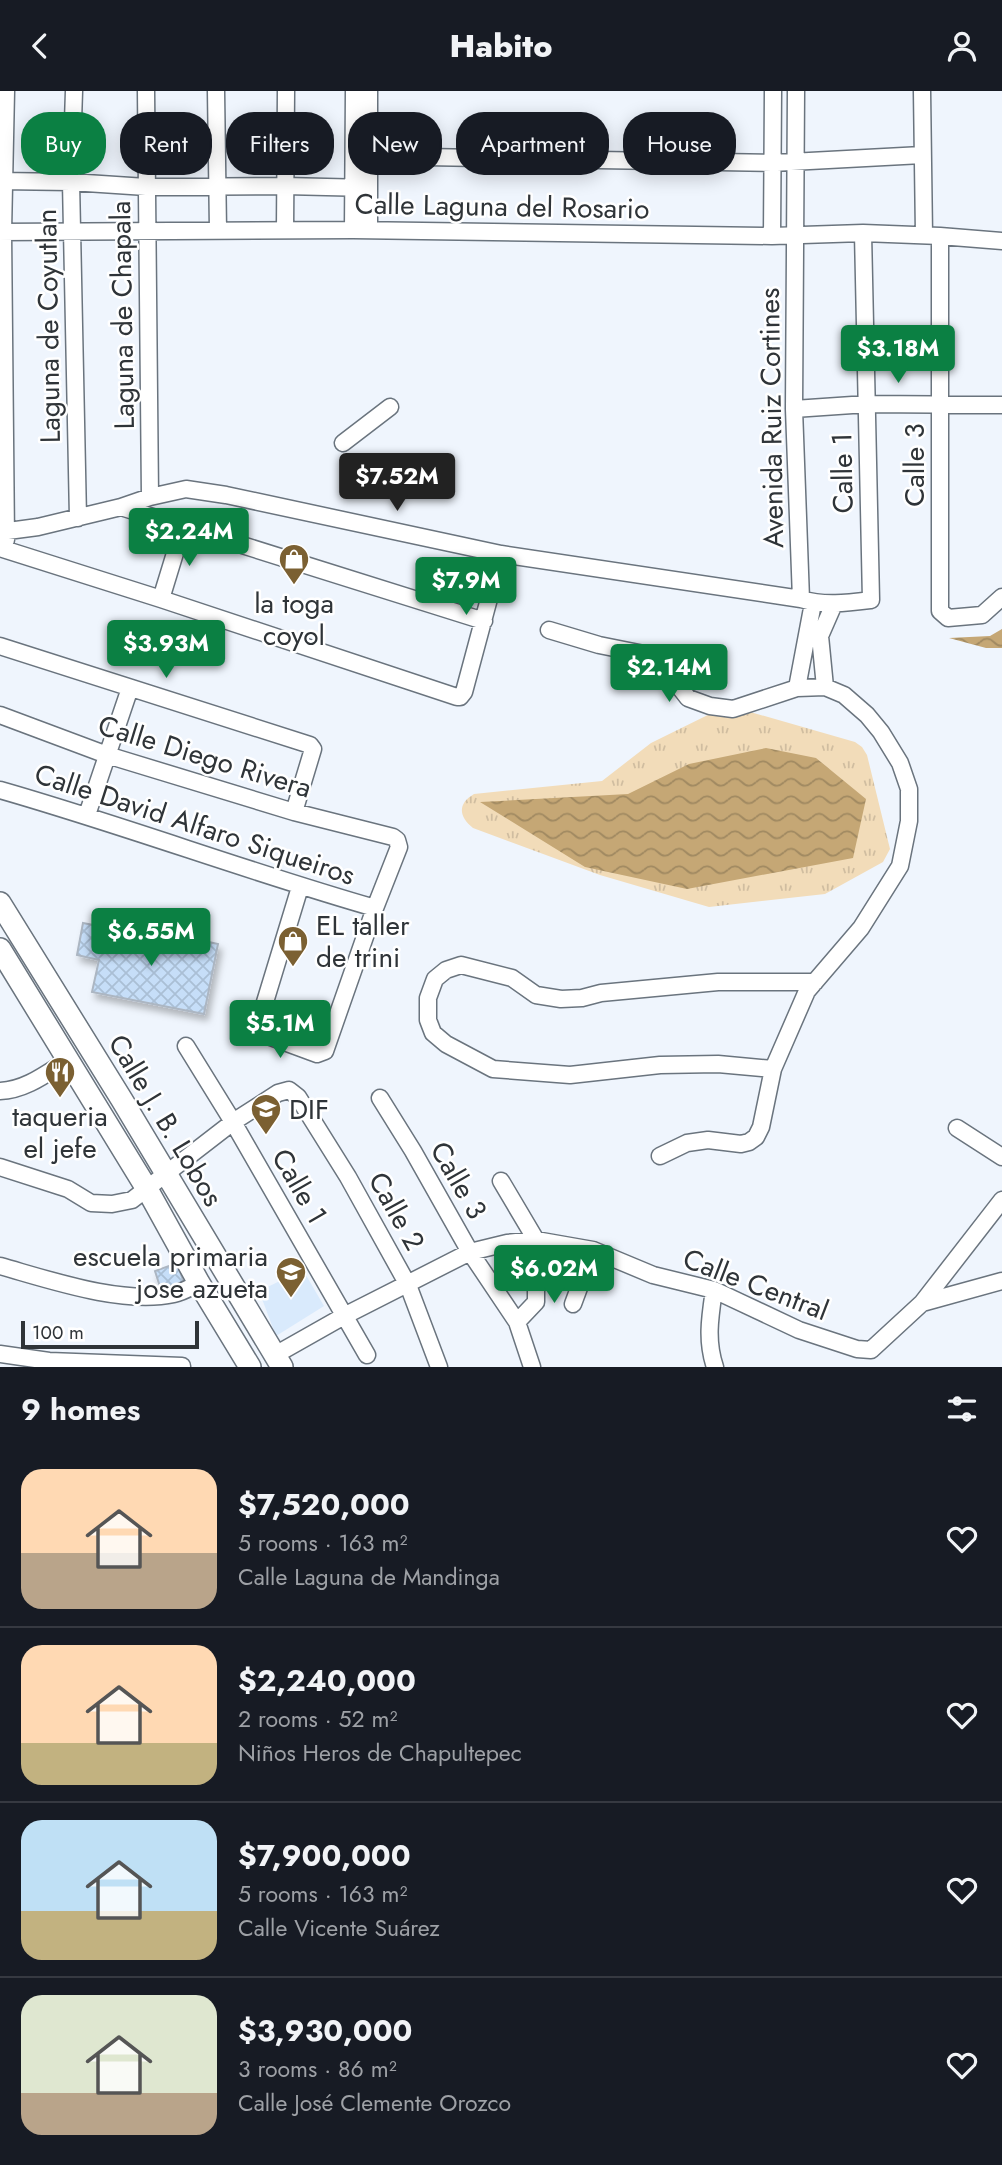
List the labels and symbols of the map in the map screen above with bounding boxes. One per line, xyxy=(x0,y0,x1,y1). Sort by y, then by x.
street label: Calle Laguna del Rosario xyxy=(354,183,650,230)
street label: Laguna de Chapala xyxy=(100,200,145,430)
street label: Laguna de Coyutlan xyxy=(26,208,71,444)
street label: Avenida Ruiz Cortines xyxy=(749,287,794,549)
pin: $3.18M xyxy=(841,325,955,385)
street label: Calle 3 xyxy=(894,423,935,507)
street label: Calle 1 xyxy=(821,432,864,514)
pin: $7.52M xyxy=(340,453,454,513)
pin: $2.24M xyxy=(132,509,246,568)
shop icon: la toga coyol xyxy=(277,542,311,586)
pin: $7.9M xyxy=(417,557,515,617)
place label: la toga coyol xyxy=(254,583,334,656)
pin: $3.93M xyxy=(109,621,223,680)
pin: $2.14M xyxy=(612,645,726,704)
street label: Calle Diego Rivera xyxy=(93,705,317,808)
street label: Calle David Alfaro Siqueiros xyxy=(29,753,360,896)
place label: EL taller de trini xyxy=(316,905,410,978)
pin: $6.55M xyxy=(94,909,208,968)
shop icon: EL taller de trini xyxy=(276,924,310,968)
pin: $5.1M xyxy=(231,1000,329,1060)
street label: Calle J. B. Lobos xyxy=(98,1026,233,1214)
restaurant icon: taqueria el jefe xyxy=(43,1055,77,1099)
place label: DIF xyxy=(289,1089,329,1130)
school or university icon: DIF xyxy=(249,1092,283,1136)
place label: taqueria el jefe xyxy=(12,1096,108,1169)
street label: Calle 3 xyxy=(420,1134,497,1227)
street label: Calle 1 xyxy=(262,1141,338,1232)
street label: Calle 2 xyxy=(358,1164,435,1258)
place label: escuela primaria jose azueta xyxy=(73,1236,268,1309)
street label: Calle Central xyxy=(677,1238,835,1331)
pin: $6.02M xyxy=(497,1245,611,1305)
school or university icon: escuela primaria jose azueta xyxy=(274,1255,308,1299)
scale bar xyxy=(21,1318,200,1350)

